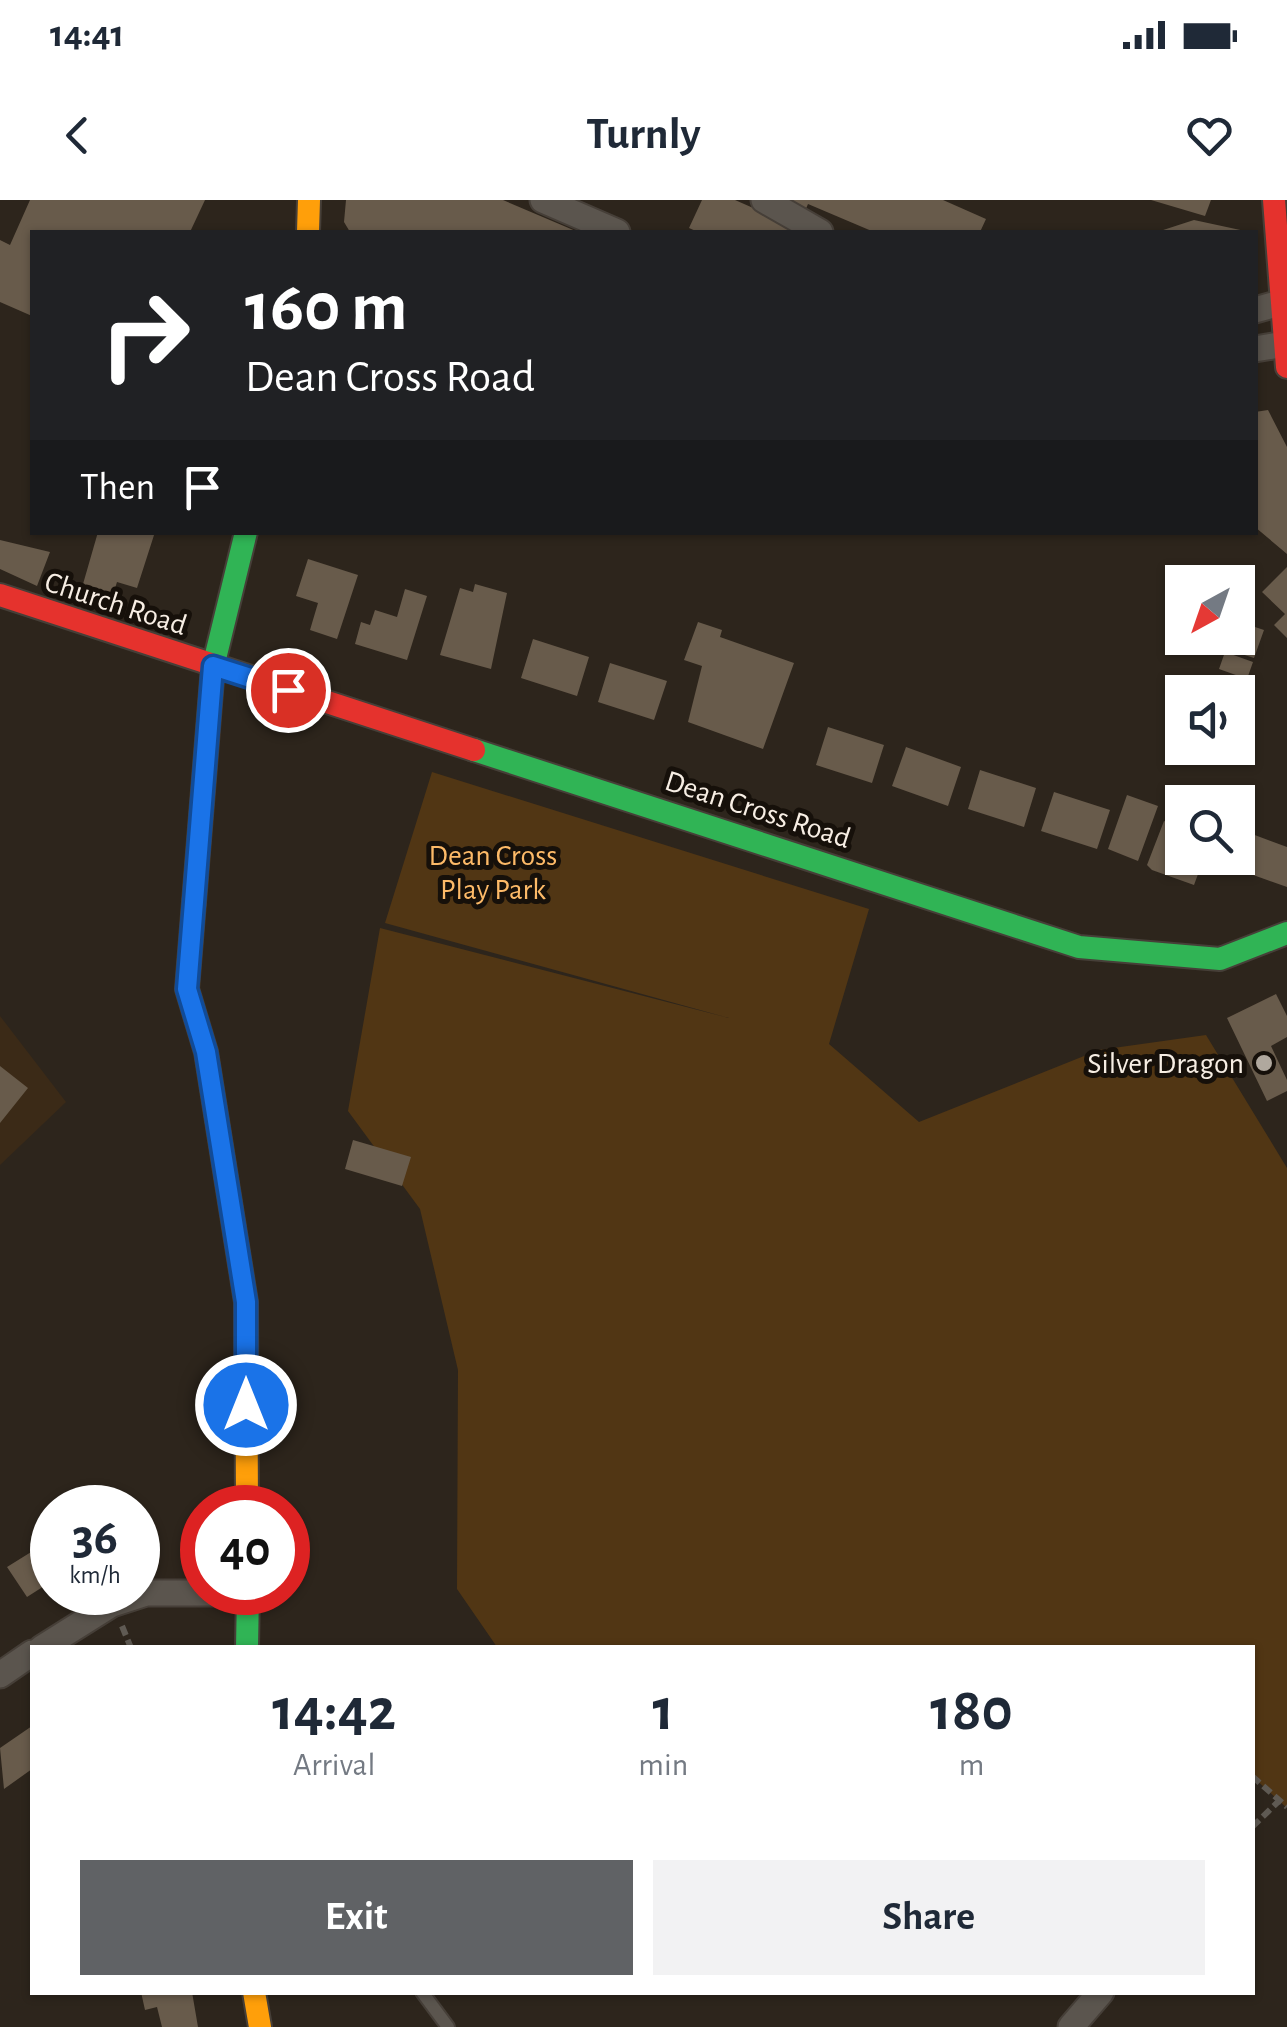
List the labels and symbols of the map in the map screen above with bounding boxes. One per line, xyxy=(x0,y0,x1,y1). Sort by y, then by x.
north arrow xyxy=(1165,565,1255,655)
street label: Church Road xyxy=(41,567,191,641)
pin xyxy=(246,648,331,733)
street label: Dean Cross Road xyxy=(661,766,854,854)
park label: Dean Cross Play Park xyxy=(429,841,557,905)
place label: Silver Dragon xyxy=(1087,1049,1244,1079)
marker: Silver Dragon xyxy=(1253,1052,1275,1074)
position arrow xyxy=(194,1353,298,1457)
speed limit sign: 40 xyxy=(180,1485,310,1615)

